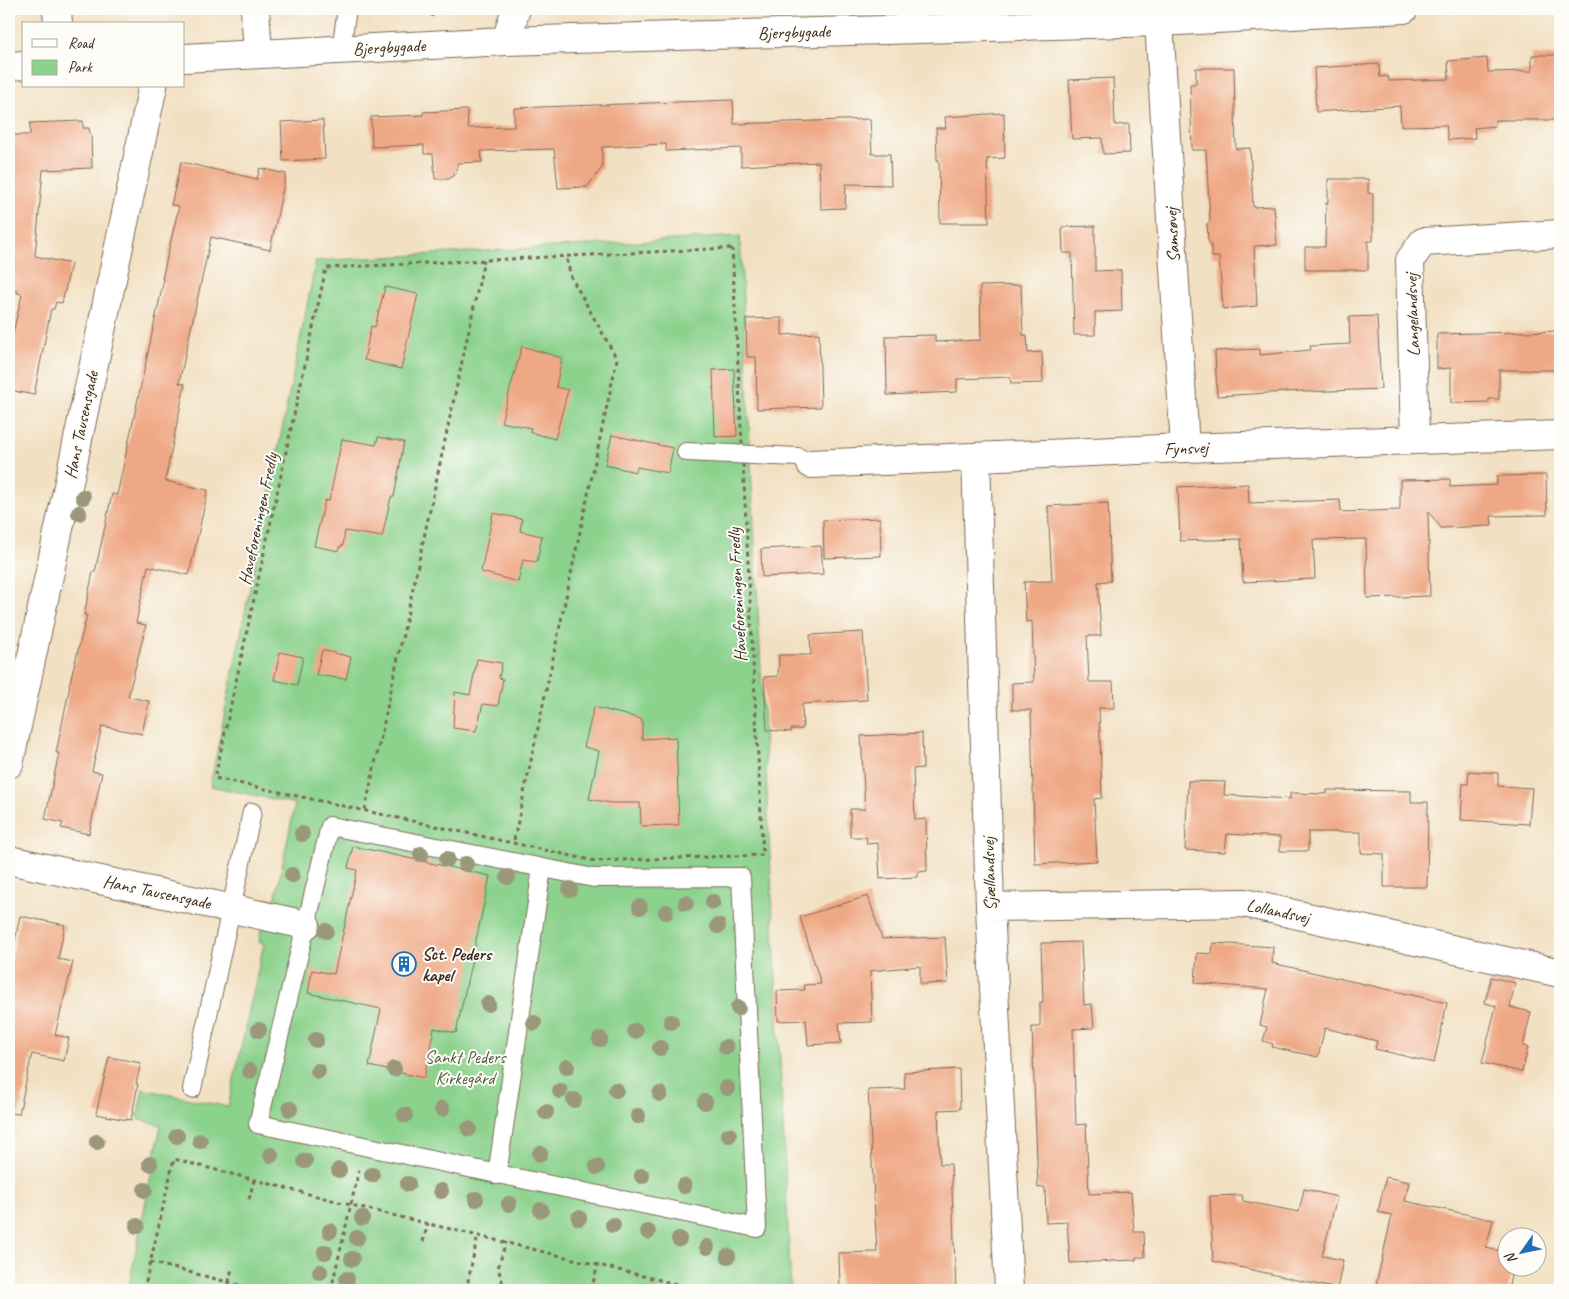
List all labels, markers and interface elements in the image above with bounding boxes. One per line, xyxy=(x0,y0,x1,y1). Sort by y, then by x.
street label: Bjergbygade xyxy=(757,20,832,44)
legend xyxy=(22,22,185,88)
text: Road xyxy=(68,34,95,53)
street label: Bjergbygade xyxy=(352,34,427,60)
text: Park xyxy=(68,58,93,77)
street label: Samsøvej xyxy=(1159,205,1184,263)
street label: Langelandsvej xyxy=(1399,271,1424,357)
street label: Hans Tausensgade xyxy=(59,368,103,481)
street label: Fynsvej xyxy=(1164,436,1211,460)
street label: Haveforeningen Fredly xyxy=(233,449,283,587)
street label: Haveforeningen Fredly xyxy=(722,525,752,663)
street label: Sjællandsvej xyxy=(977,834,1001,911)
street label: Hans Tausensgade xyxy=(101,870,214,914)
street label: Lollandsvej xyxy=(1244,894,1314,929)
place label: Sct. Peders kapel xyxy=(422,943,493,986)
building icon: Sct. Peders kapel xyxy=(391,951,417,977)
park label: Sankt Peders Kirkegård xyxy=(425,1046,507,1089)
north arrow xyxy=(1496,1226,1546,1276)
text: N xyxy=(1501,1249,1521,1267)

